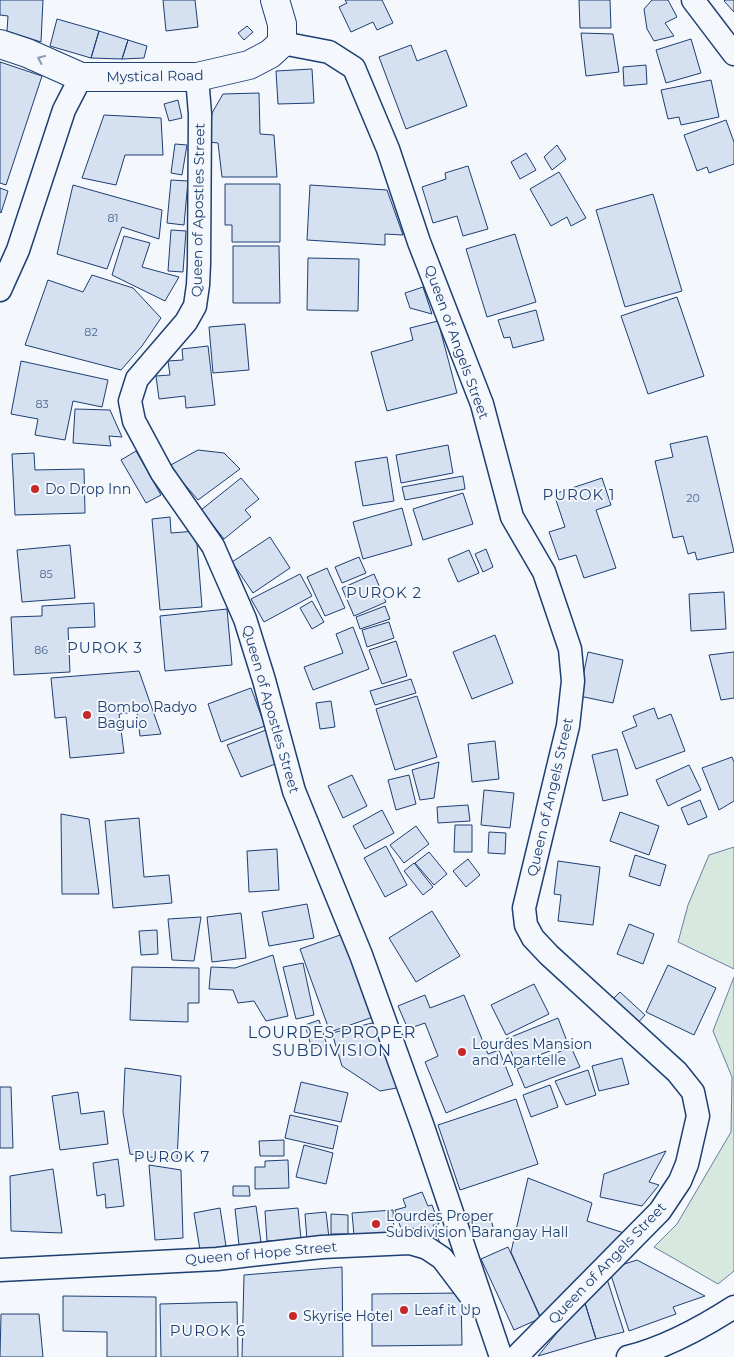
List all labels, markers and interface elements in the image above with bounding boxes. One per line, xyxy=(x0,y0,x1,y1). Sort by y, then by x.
one-way arrow xyxy=(37,55,46,65)
street label: Mystical Road xyxy=(106,66,204,86)
street label: Queen of Apostles Street xyxy=(187,122,209,297)
house number: 81 xyxy=(108,211,119,225)
street label: Queen of Angels Street xyxy=(421,263,493,422)
house number: 82 xyxy=(84,325,98,339)
house number: 83 xyxy=(35,397,49,411)
place label: Do Drop Inn xyxy=(45,480,131,498)
marker: Do Drop Inn xyxy=(29,483,41,495)
district label: PUROK 1 xyxy=(542,485,616,504)
house number: 20 xyxy=(686,491,700,505)
house number: 85 xyxy=(39,567,53,581)
district label: PUROK 2 xyxy=(346,583,422,602)
street label: Queen of Apostles Street xyxy=(238,623,304,796)
district label: PUROK 3 xyxy=(67,638,143,657)
house number: 86 xyxy=(34,643,48,657)
place label: Bombo Radyo Baguio xyxy=(97,698,197,732)
marker: Bombo Radyo Baguio xyxy=(81,709,93,721)
street label: Queen of Angels Street xyxy=(523,715,577,878)
district label: LOURDES PROPER SUBDIVISION xyxy=(248,1023,416,1060)
place label: Lourdes Mansion and Apartelle xyxy=(472,1035,592,1069)
marker: Lourdes Mansion and Apartelle xyxy=(456,1046,468,1058)
district label: PUROK 7 xyxy=(134,1147,210,1166)
street label: Queen of Angels Street xyxy=(544,1198,670,1328)
place label: Lourdes Proper Subdivision Barangay Hall xyxy=(386,1207,568,1241)
marker: Lourdes Proper Subdivision Barangay Hall xyxy=(370,1218,382,1230)
street label: Queen of Hope Street xyxy=(184,1237,338,1269)
place label: Leaf it Up xyxy=(414,1301,481,1319)
marker: Leaf it Up xyxy=(398,1304,410,1316)
place label: Skyrise Hotel xyxy=(303,1307,393,1325)
marker: Skyrise Hotel xyxy=(287,1310,299,1322)
district label: PUROK 6 xyxy=(170,1321,246,1340)

